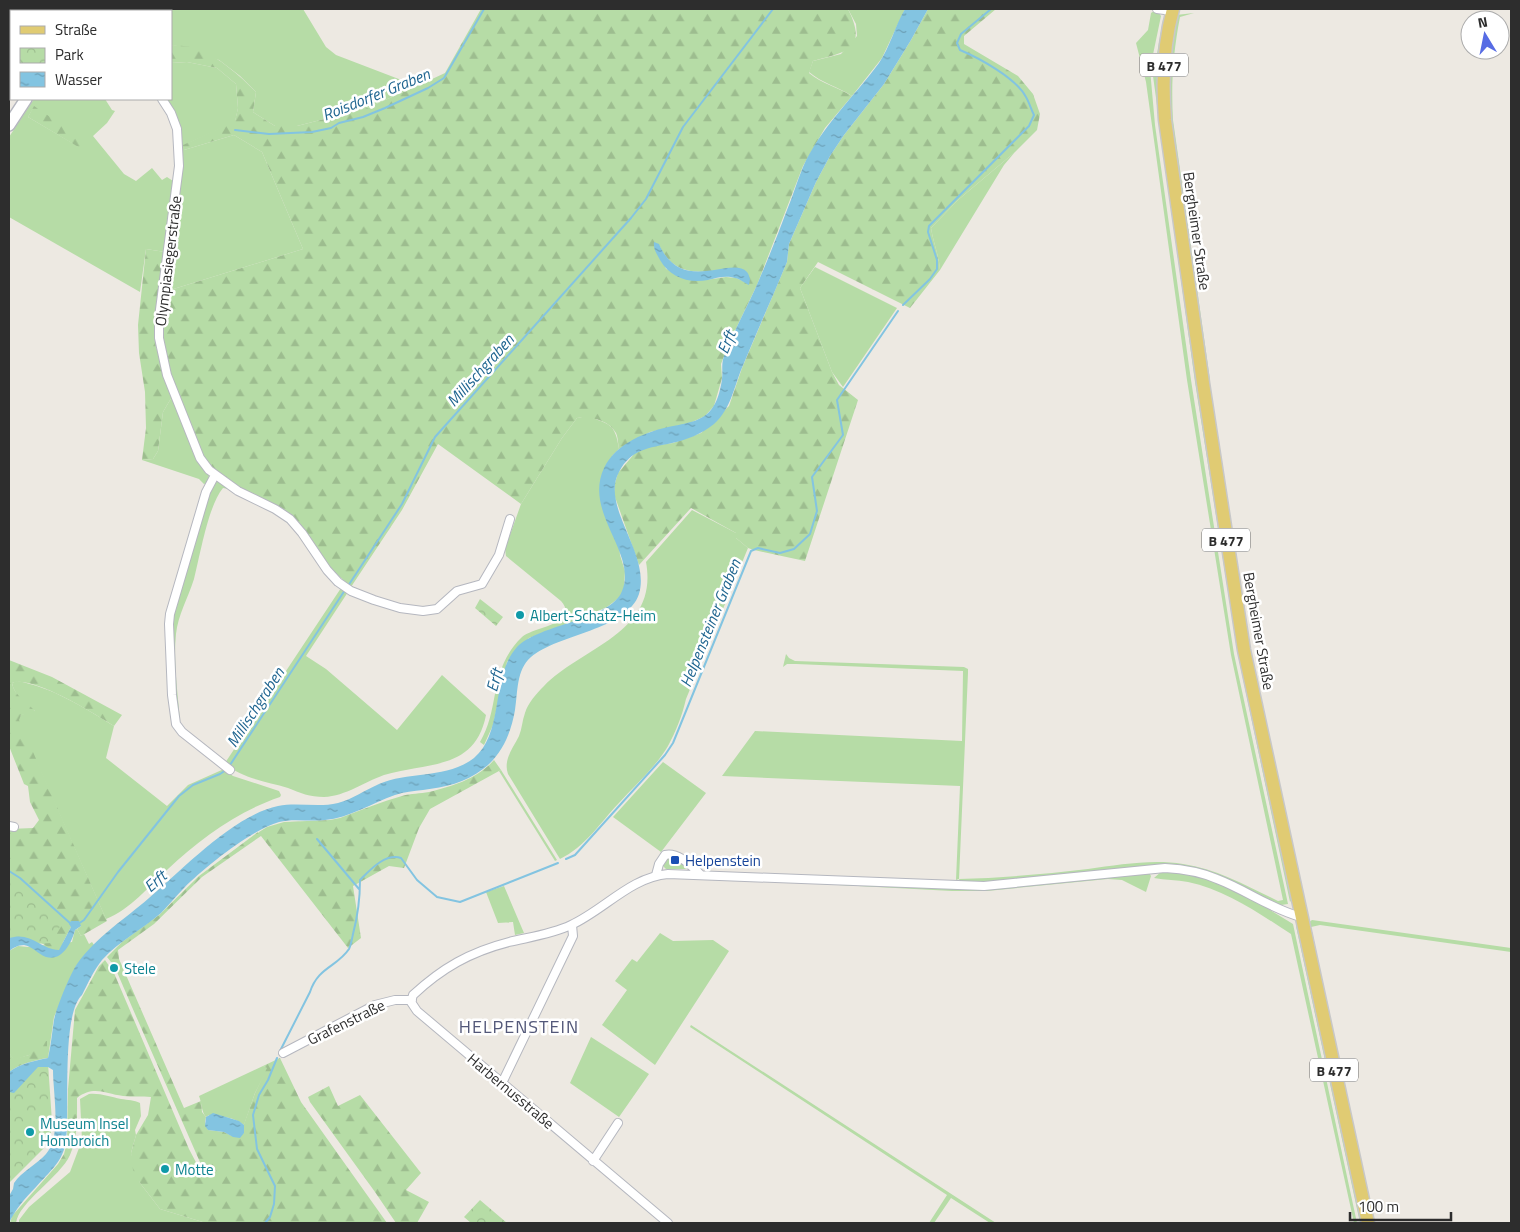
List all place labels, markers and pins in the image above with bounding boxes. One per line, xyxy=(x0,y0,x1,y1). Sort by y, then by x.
place label: Albert-Schatz-Heim xyxy=(530,604,656,627)
marker: Albert-Schatz-Heim xyxy=(514,609,526,621)
place label: Helpenstein xyxy=(685,849,761,872)
marker: Helpenstein xyxy=(669,854,681,866)
place label: Stele xyxy=(124,957,156,980)
marker: Stele xyxy=(108,962,120,974)
place label: Museum Insel Hombroich xyxy=(40,1112,129,1152)
marker: Museum Insel Hombroich xyxy=(24,1126,36,1138)
place label: Motte xyxy=(175,1158,214,1181)
marker: Motte xyxy=(159,1163,171,1175)

